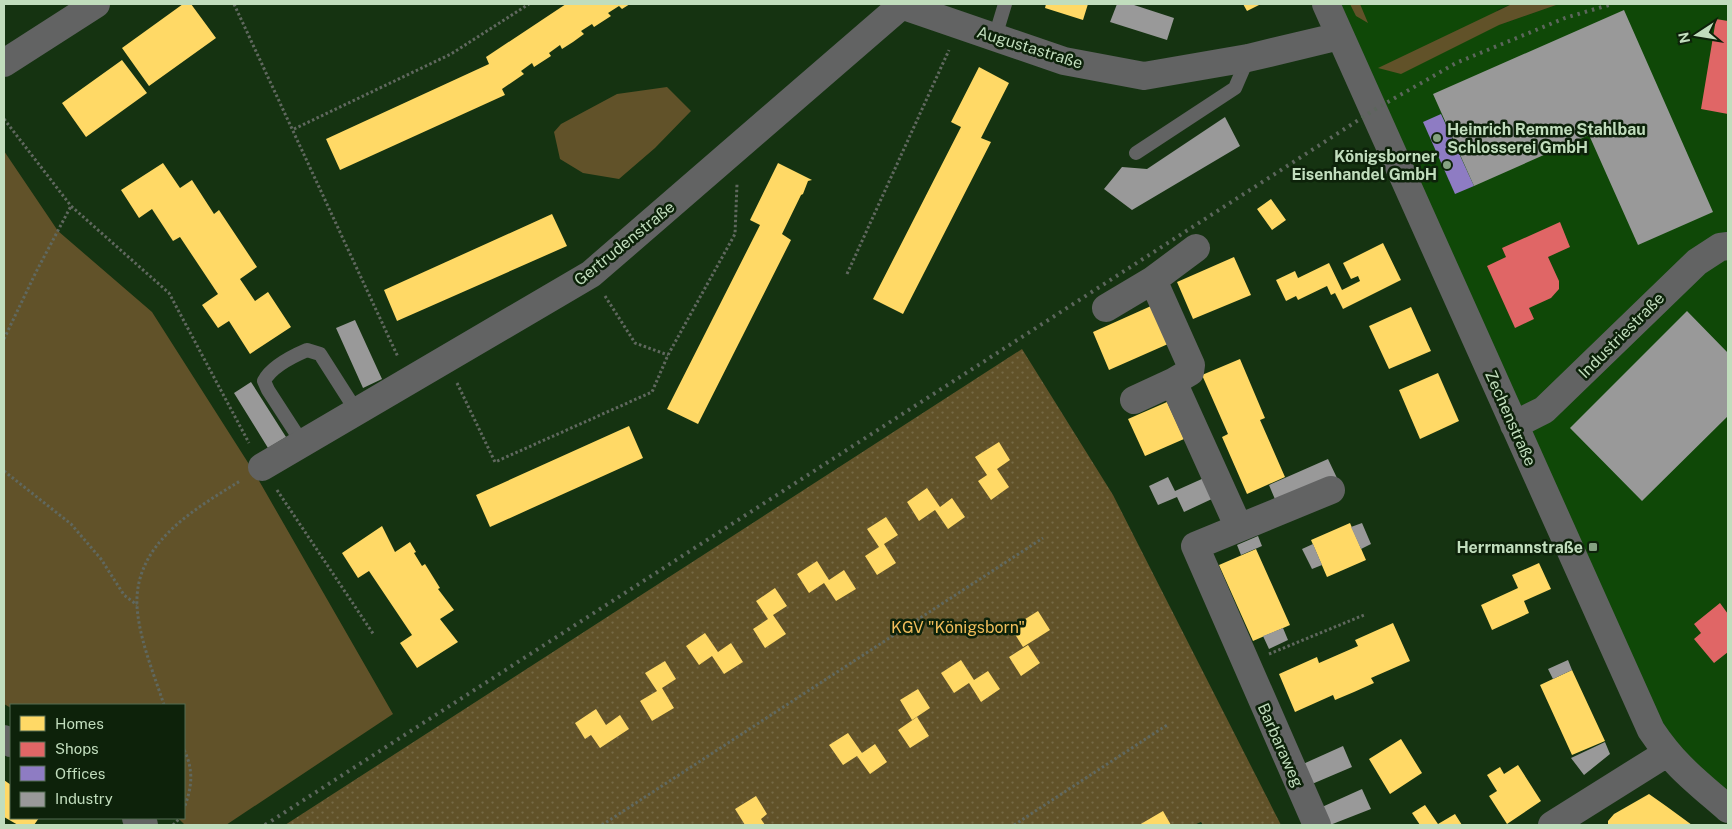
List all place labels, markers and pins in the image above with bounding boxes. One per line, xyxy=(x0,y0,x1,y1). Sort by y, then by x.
place label: Heinrich Remme Stahlbau Schlosserei GmbH xyxy=(1447,120,1646,157)
marker: Heinrich Remme Stahlbau Schlosserei GmbH xyxy=(1431,132,1443,144)
place label: Königsborner Eisenhandel GmbH xyxy=(1291,147,1437,184)
marker: Königsborner Eisenhandel GmbH xyxy=(1441,159,1453,171)
place label: Herrmannstraße xyxy=(1456,538,1583,557)
marker: Herrmannstraße xyxy=(1587,541,1599,553)

